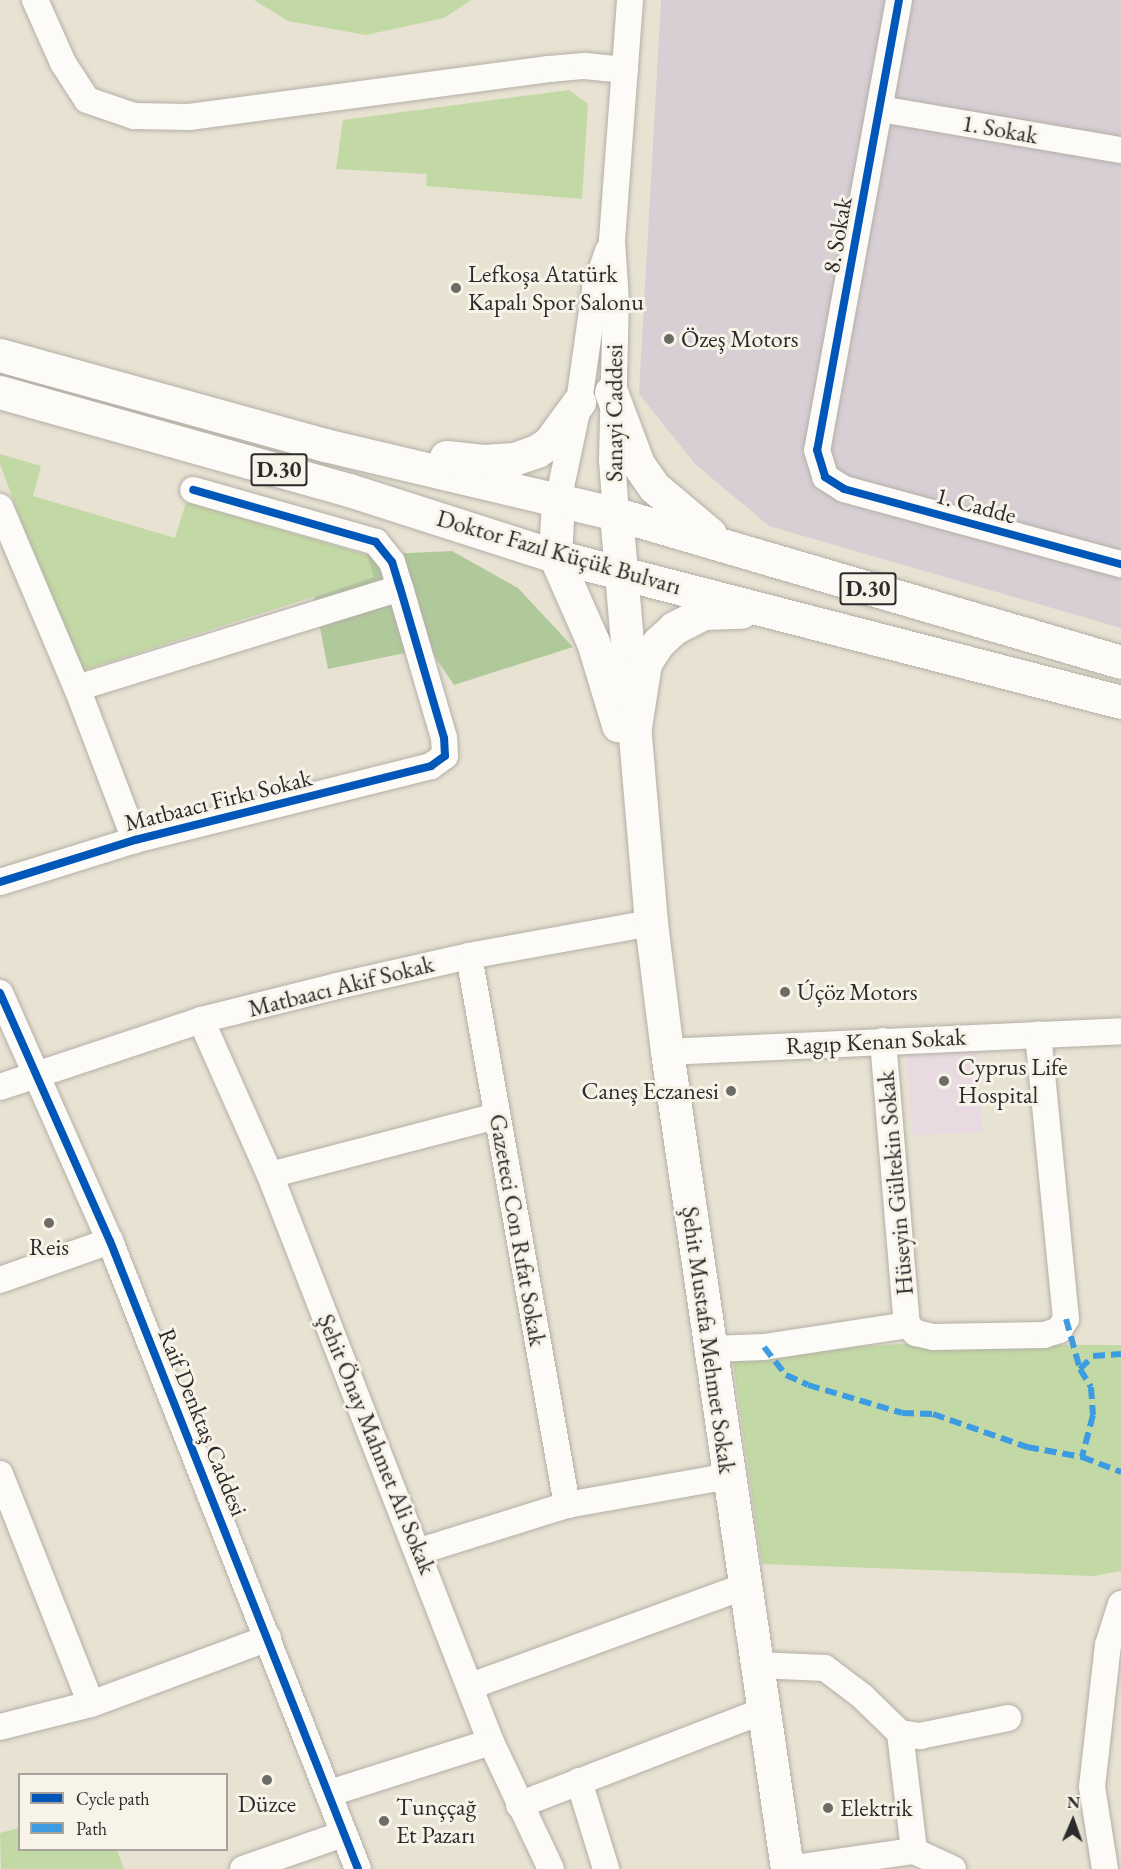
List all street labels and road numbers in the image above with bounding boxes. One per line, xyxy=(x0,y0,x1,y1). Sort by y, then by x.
street label: 1. Sokak xyxy=(960,108,1040,150)
street label: 8. Sokak xyxy=(816,195,858,275)
street label: Sanayi Caddesi xyxy=(600,344,628,482)
road number: D.30 xyxy=(250,451,308,489)
street label: 1. Cadde xyxy=(933,480,1019,530)
street label: Doktor Fazıl Küçük Bulvarı xyxy=(434,503,684,601)
road number: D.30 xyxy=(840,570,896,608)
street label: Matbaacı Firkı Sokak xyxy=(121,763,315,837)
street label: Matbaacı Akif Sokak xyxy=(245,949,437,1023)
street label: Ragıp Kenan Sokak xyxy=(785,1022,967,1060)
street label: Hüseyin Gültekin Sokak xyxy=(871,1070,919,1296)
street label: Gazeteci Con Rıfat Sokak xyxy=(483,1112,553,1348)
street label: Şehit Mustafa Mehmet Sokak xyxy=(676,1204,742,1476)
street label: Şehit Önay Mahmet Ali Sokak xyxy=(312,1310,442,1578)
street label: Raif Denktaş Caddesi xyxy=(152,1324,254,1520)

